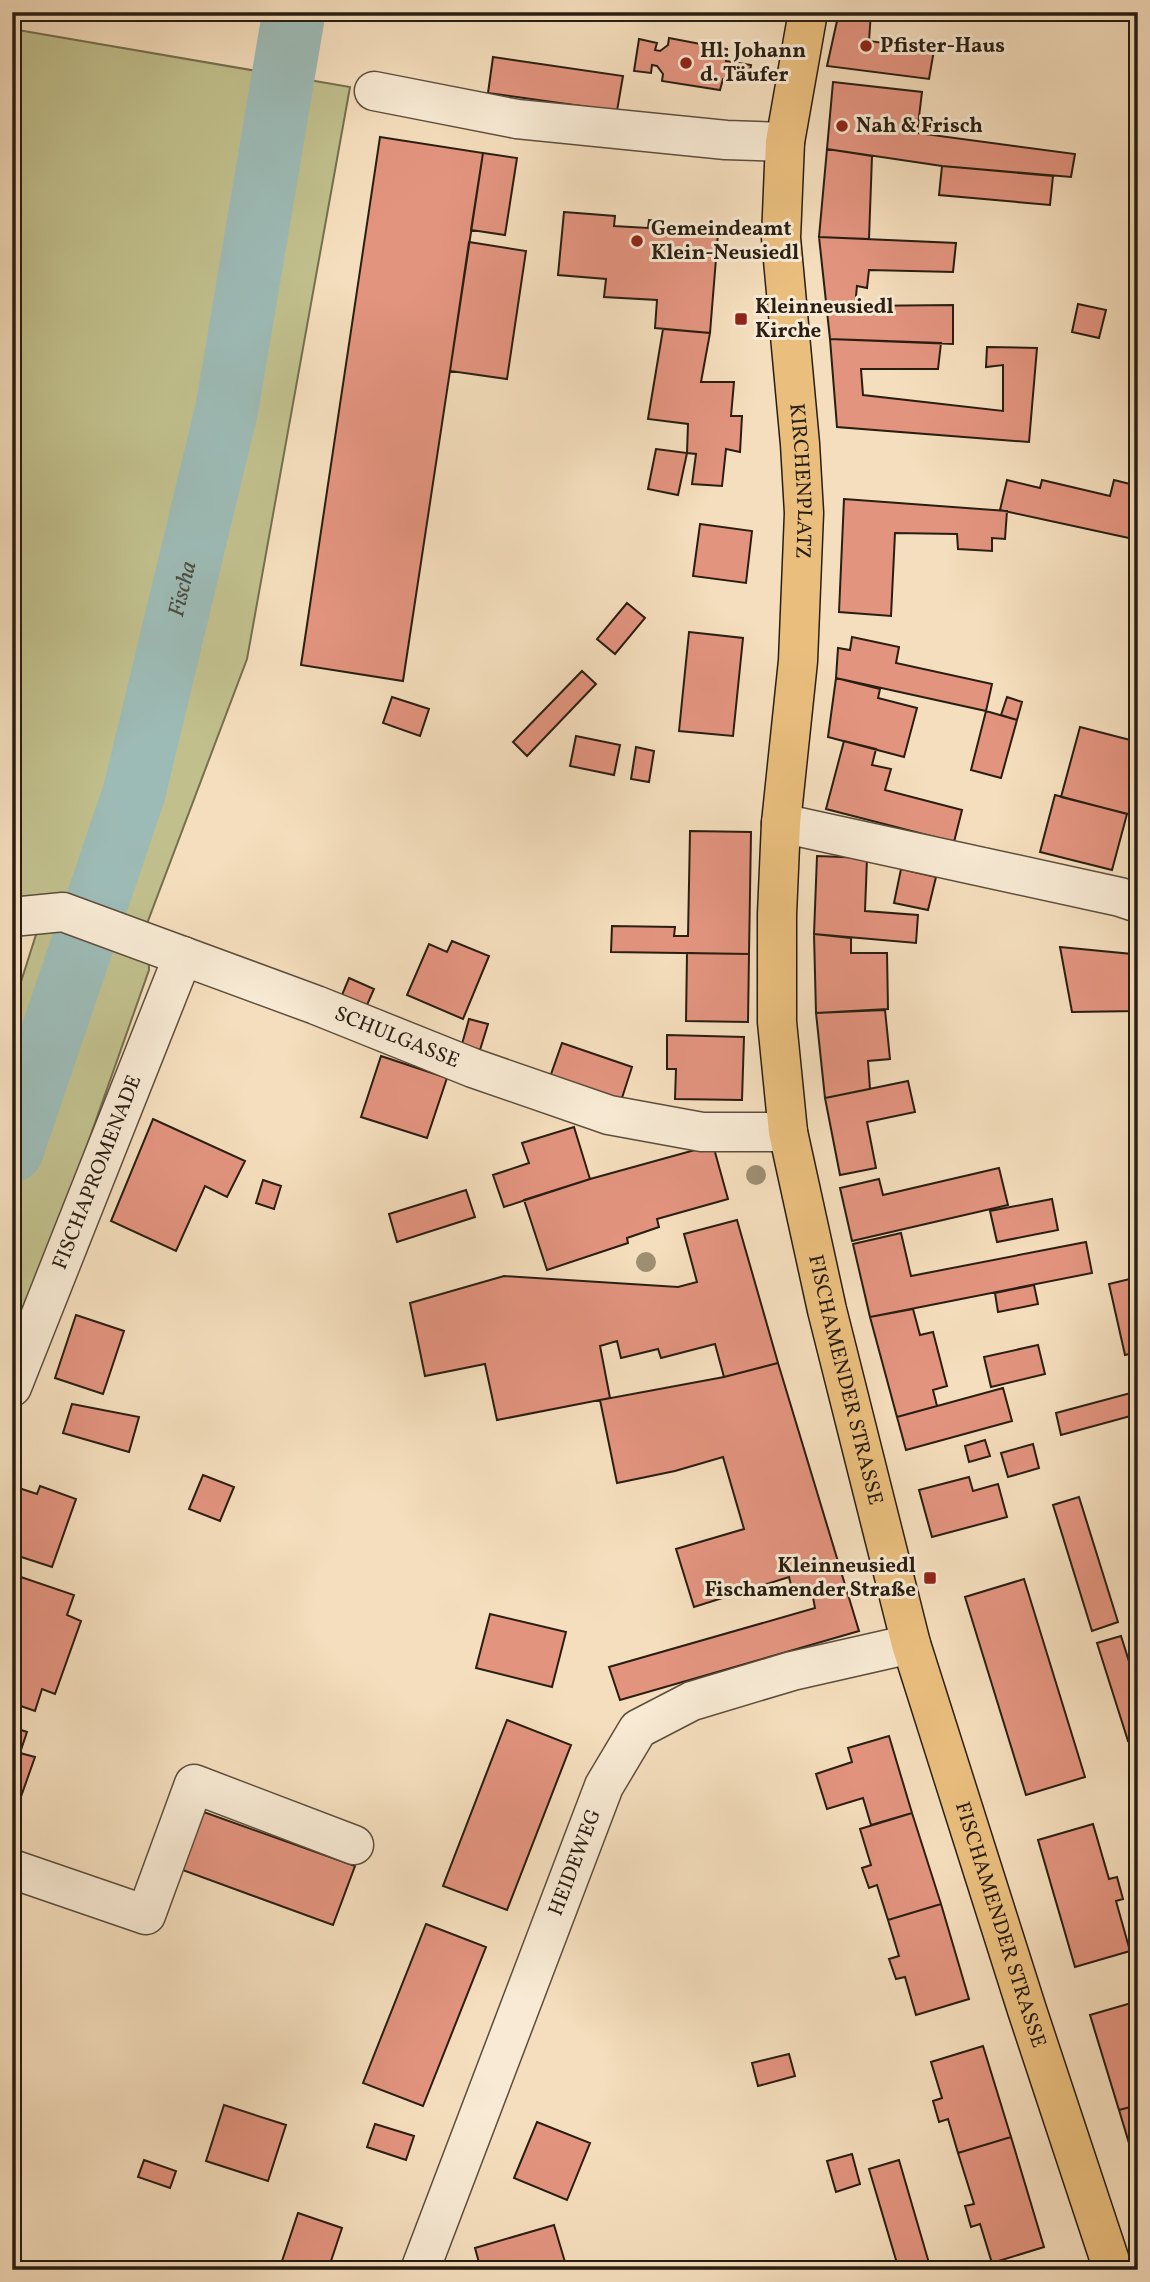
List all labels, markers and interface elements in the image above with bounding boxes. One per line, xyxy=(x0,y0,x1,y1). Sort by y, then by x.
place label: Pfister-Haus xyxy=(880,32,1005,61)
place label: Hl. Johann d. Täufer xyxy=(700,37,806,90)
marker: Pfister-Haus xyxy=(858,38,874,54)
marker: Hl. Johann d. Täufer xyxy=(678,55,694,71)
place label: Nah & Frisch xyxy=(856,112,983,141)
marker: Nah & Frisch xyxy=(834,118,850,134)
place label: Gemeindeamt Klein-Neusiedl xyxy=(651,215,799,268)
marker: Gemeindeamt Klein-Neusiedl xyxy=(629,233,645,249)
place label: Kleinneusiedl Kirche xyxy=(755,293,894,346)
marker: Kleinneusiedl Kirche xyxy=(733,311,749,327)
street label: KIRCHENPLATZ xyxy=(782,402,819,559)
water label: Fischa xyxy=(161,558,205,620)
street label: SCHULGASSE xyxy=(330,999,464,1076)
street label: FISCHAPROMENADE xyxy=(46,1071,149,1274)
street label: FISCHAMENDER STRASSE xyxy=(801,1252,890,1508)
place label: Kleinneusiedl Fischamender Straße xyxy=(704,1552,916,1605)
marker: Kleinneusiedl Fischamender Straße xyxy=(922,1570,938,1586)
street label: FISCHAMENDER STRASSE xyxy=(947,1798,1053,2052)
street label: HEIDEWEG xyxy=(541,1805,608,1920)

